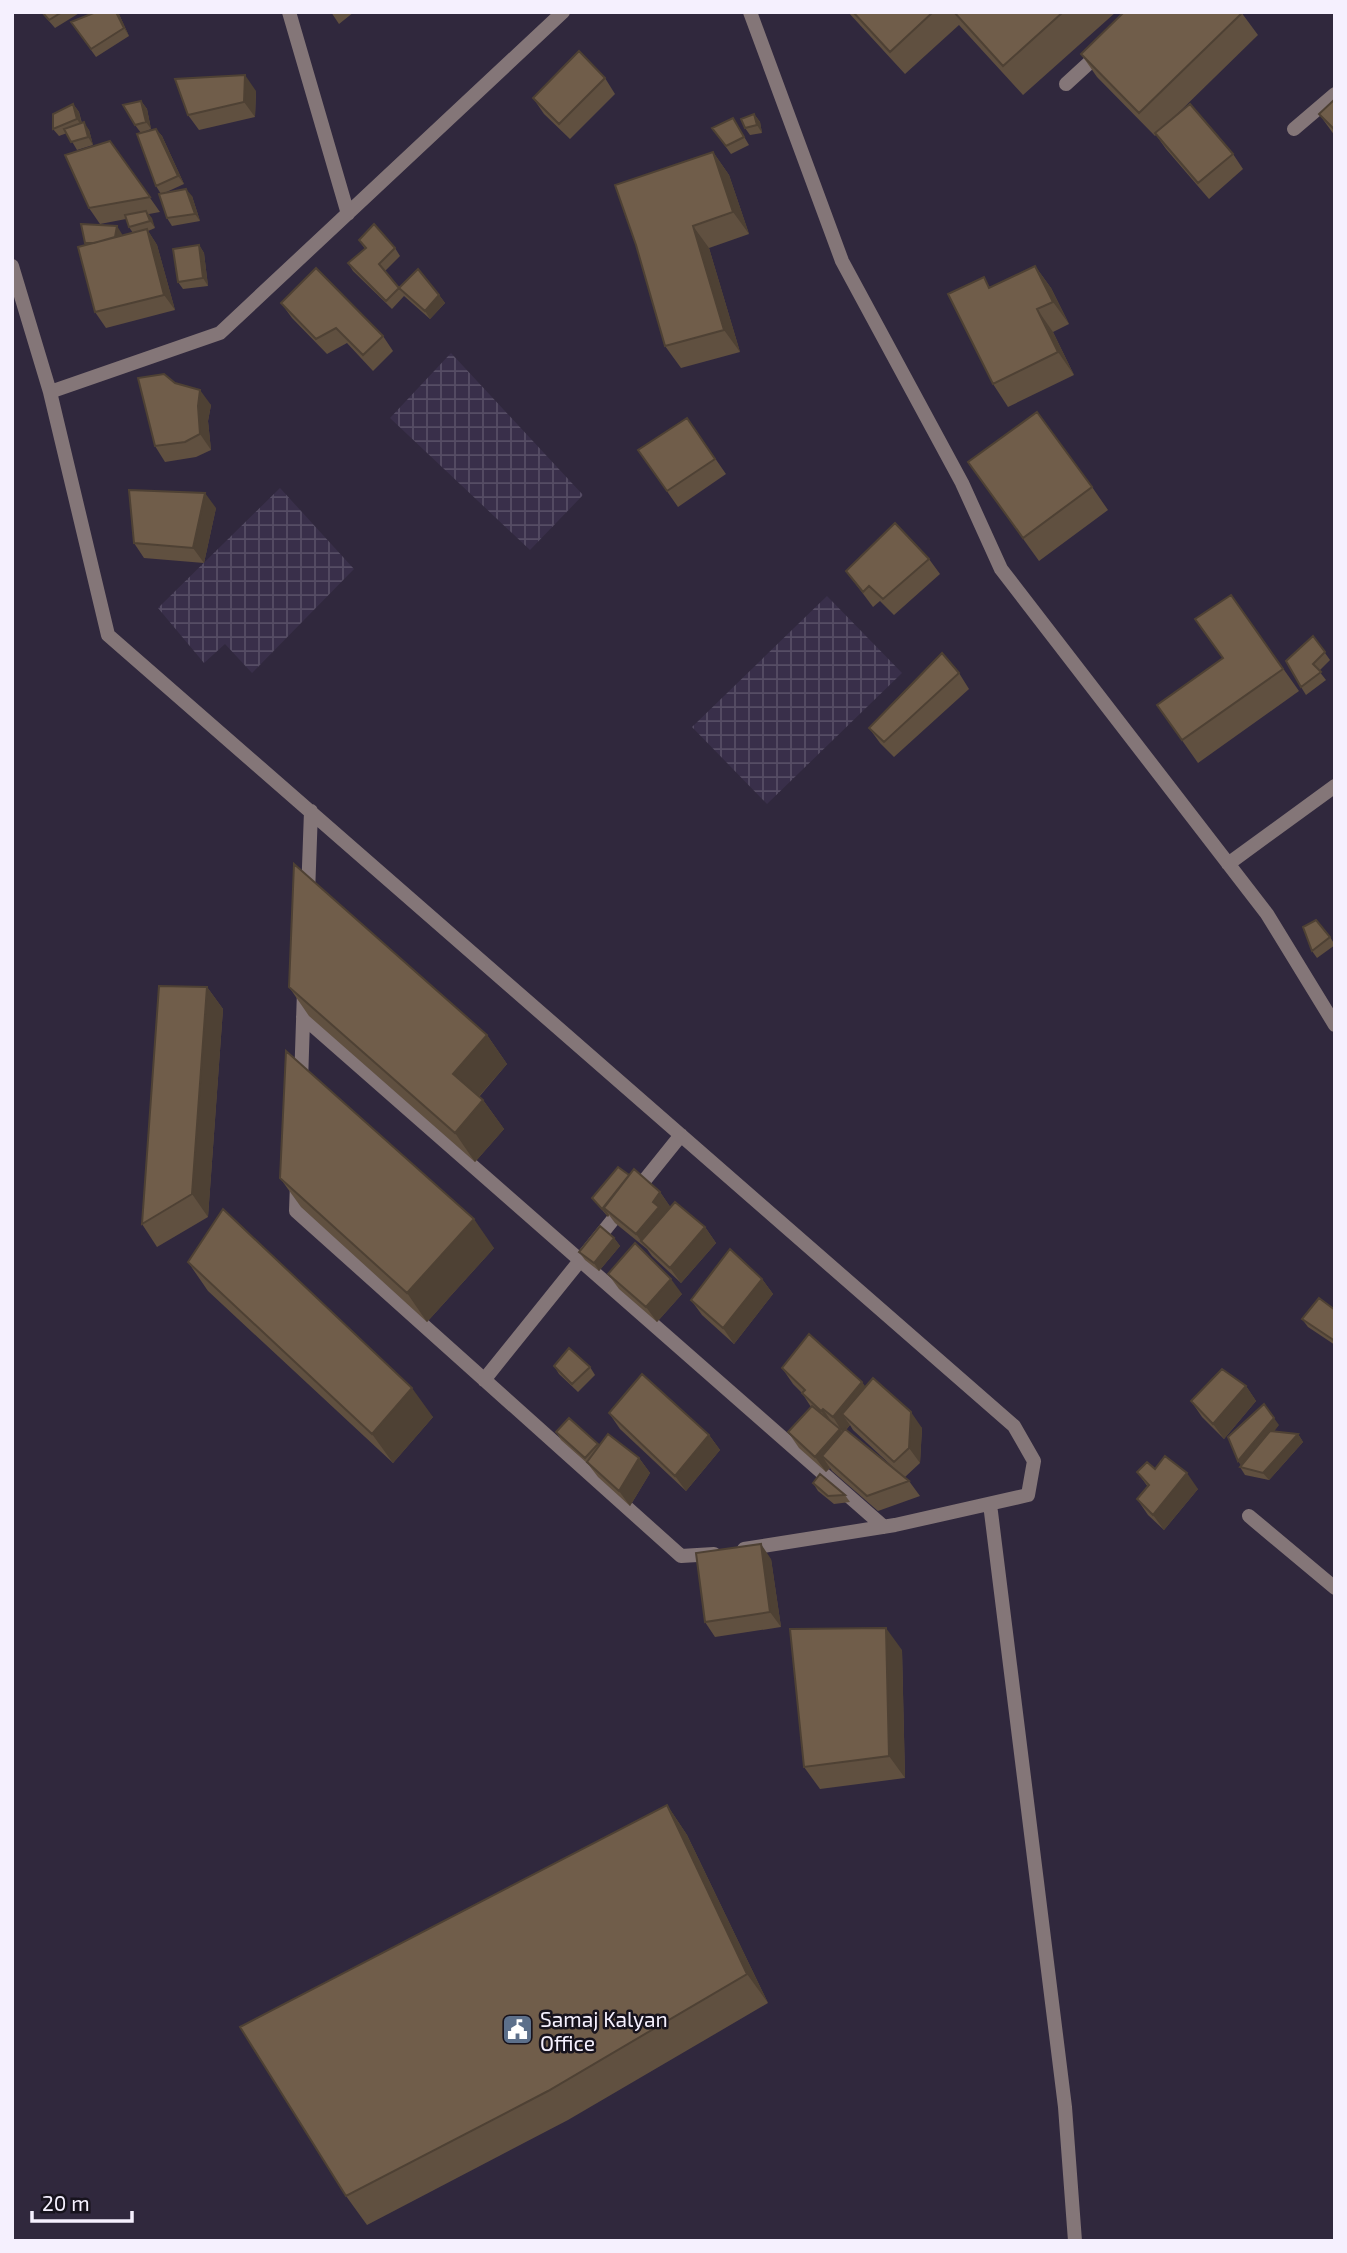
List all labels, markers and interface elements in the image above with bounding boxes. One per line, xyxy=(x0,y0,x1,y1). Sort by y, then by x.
place label: Samaj Kalyan Office xyxy=(540,2006,668,2055)
public building icon: Samaj Kalyan Office xyxy=(500,2013,534,2047)
scale bar xyxy=(32,2180,131,2224)
text: 20 m xyxy=(42,2190,90,2215)

